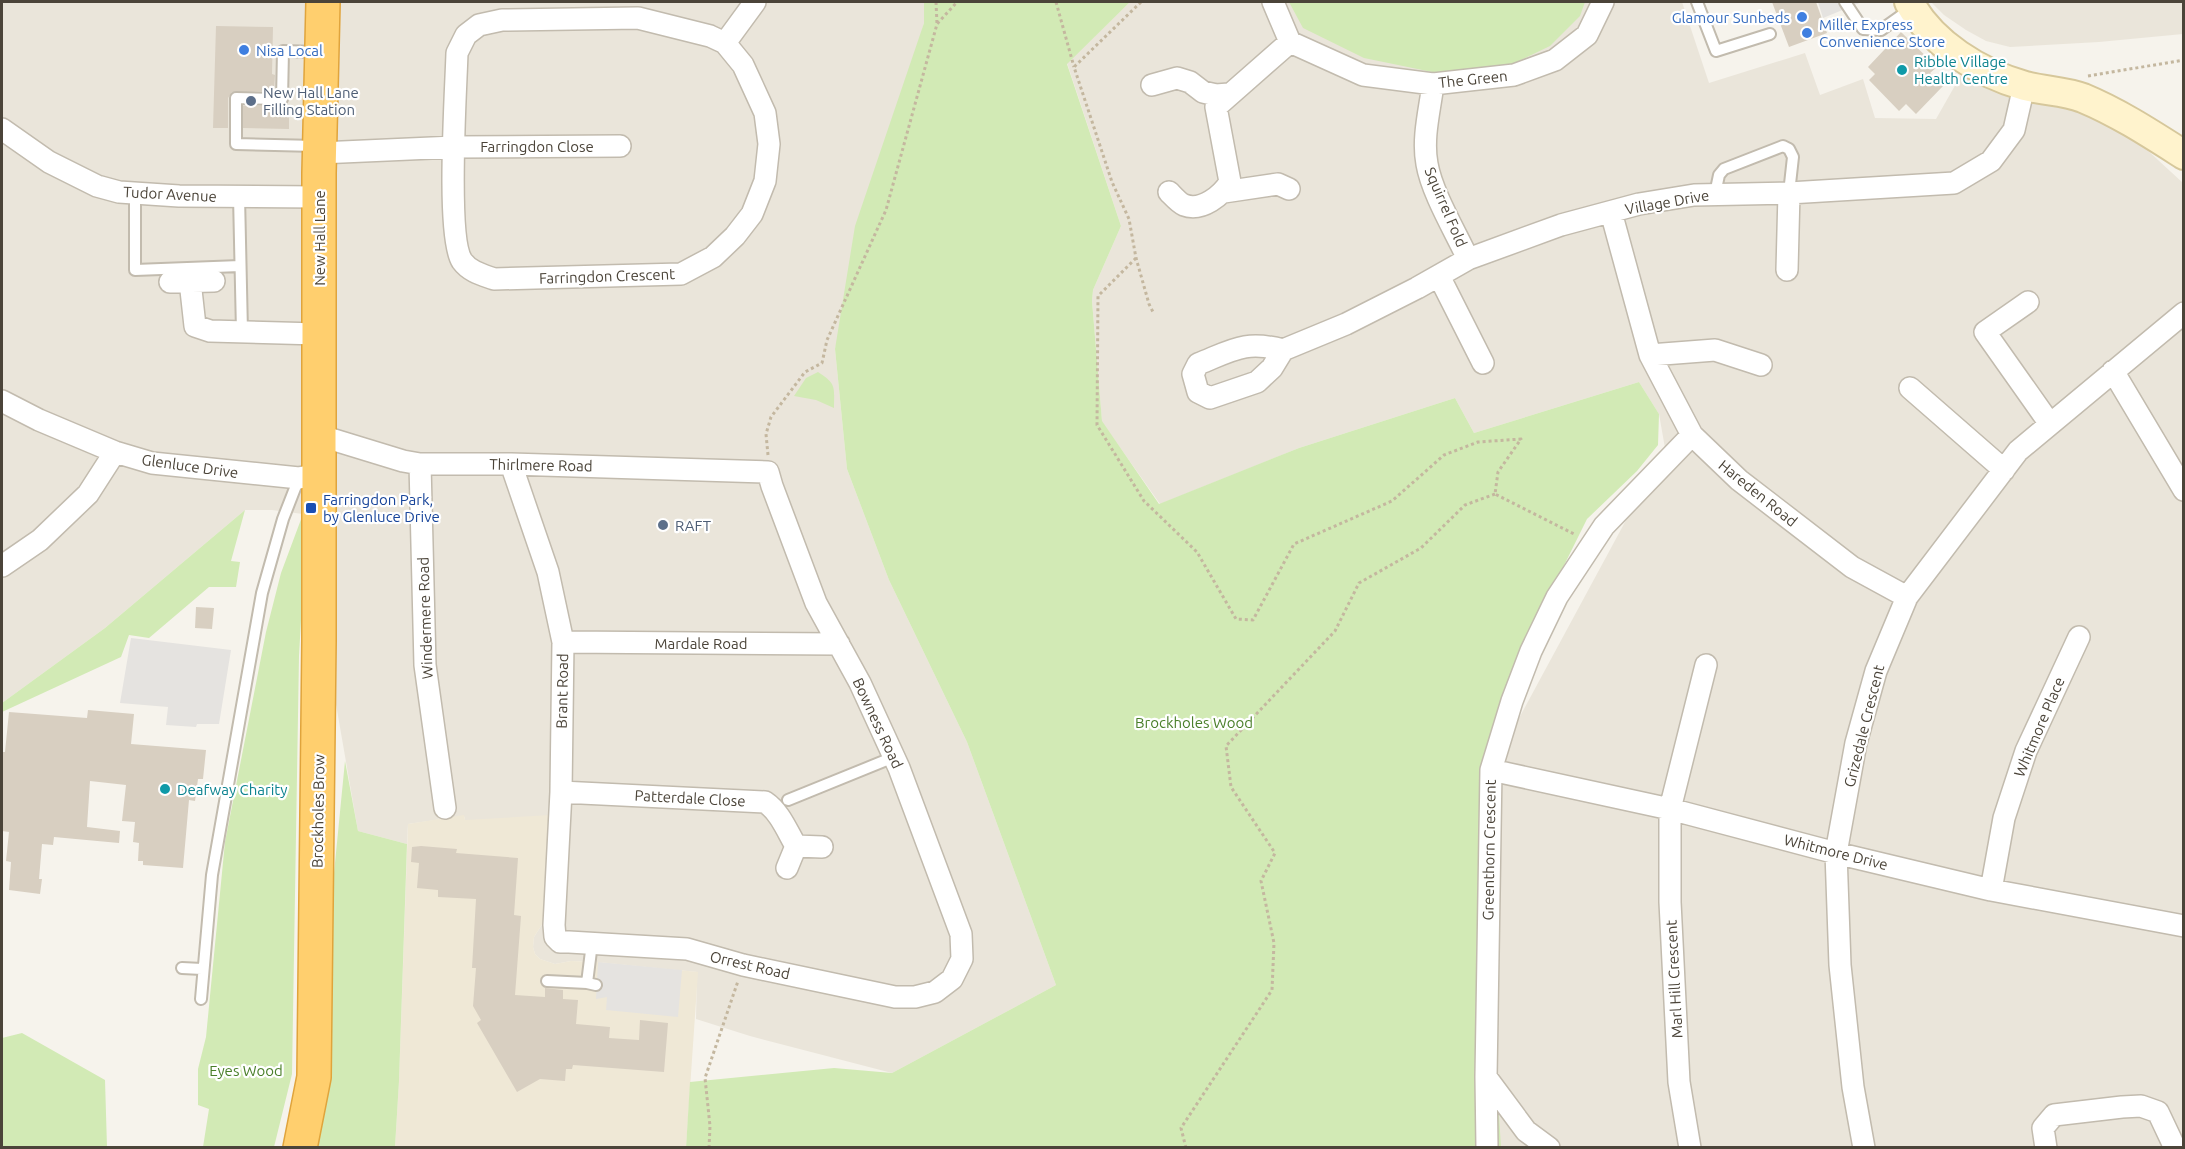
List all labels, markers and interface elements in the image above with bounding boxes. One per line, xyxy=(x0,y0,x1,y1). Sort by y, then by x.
place label: Glamour Sunbeds xyxy=(1672,9,1790,26)
marker: Glamour Sunbeds xyxy=(1795,10,1809,24)
place label: Miller Express Convenience Store xyxy=(1819,16,1945,50)
marker: Miller Express Convenience Store xyxy=(1800,26,1814,40)
place label: Nisa Local xyxy=(256,42,323,59)
marker: Nisa Local xyxy=(237,43,251,57)
place label: Ribble Village Health Centre xyxy=(1914,53,2008,87)
marker: Ribble Village Health Centre xyxy=(1895,63,1909,77)
street label: The Green xyxy=(1438,67,1508,91)
place label: New Hall Lane Filling Station xyxy=(263,84,359,118)
marker: New Hall Lane Filling Station xyxy=(244,94,258,108)
street label: Farringdon Close xyxy=(480,138,594,155)
street label: Squirrel Fold xyxy=(1422,164,1470,250)
street label: Tudor Avenue xyxy=(123,183,217,205)
street label: Village Drive xyxy=(1624,186,1710,218)
street label: New Hall Lane xyxy=(311,190,328,286)
street label: Farringdon Crescent xyxy=(539,265,675,287)
street label: Glenluce Drive xyxy=(141,451,239,481)
street label: Thirlmere Road xyxy=(489,456,593,474)
street label: Hareden Road xyxy=(1715,456,1801,530)
place label: Farringdon Park, by Glenluce Drive xyxy=(323,491,440,525)
marker: Farringdon Park, by Glenluce Drive xyxy=(304,501,318,515)
place label: RAFT xyxy=(675,517,712,534)
marker: RAFT xyxy=(656,518,670,532)
street label: Windermere Road xyxy=(414,557,436,679)
street label: Mardale Road xyxy=(654,635,748,652)
street label: Brant Road xyxy=(553,653,571,729)
street label: Grizedale Crescent xyxy=(1841,663,1887,789)
street label: Whitmore Place xyxy=(2010,674,2068,780)
street label: Bowness Road xyxy=(850,675,906,771)
park label: Brockholes Wood xyxy=(1135,714,1253,731)
street label: Brockholes Brow xyxy=(309,754,327,868)
street label: Greenthorn Crescent xyxy=(1479,779,1499,921)
place label: Deafway Charity xyxy=(177,781,288,798)
marker: Deafway Charity xyxy=(158,782,172,796)
street label: Patterdale Close xyxy=(634,787,746,809)
street label: Whitmore Drive xyxy=(1782,831,1890,873)
street label: Marl Hill Crescent xyxy=(1662,919,1686,1039)
street label: Orrest Road xyxy=(708,948,792,982)
park label: Eyes Wood xyxy=(209,1062,283,1079)

